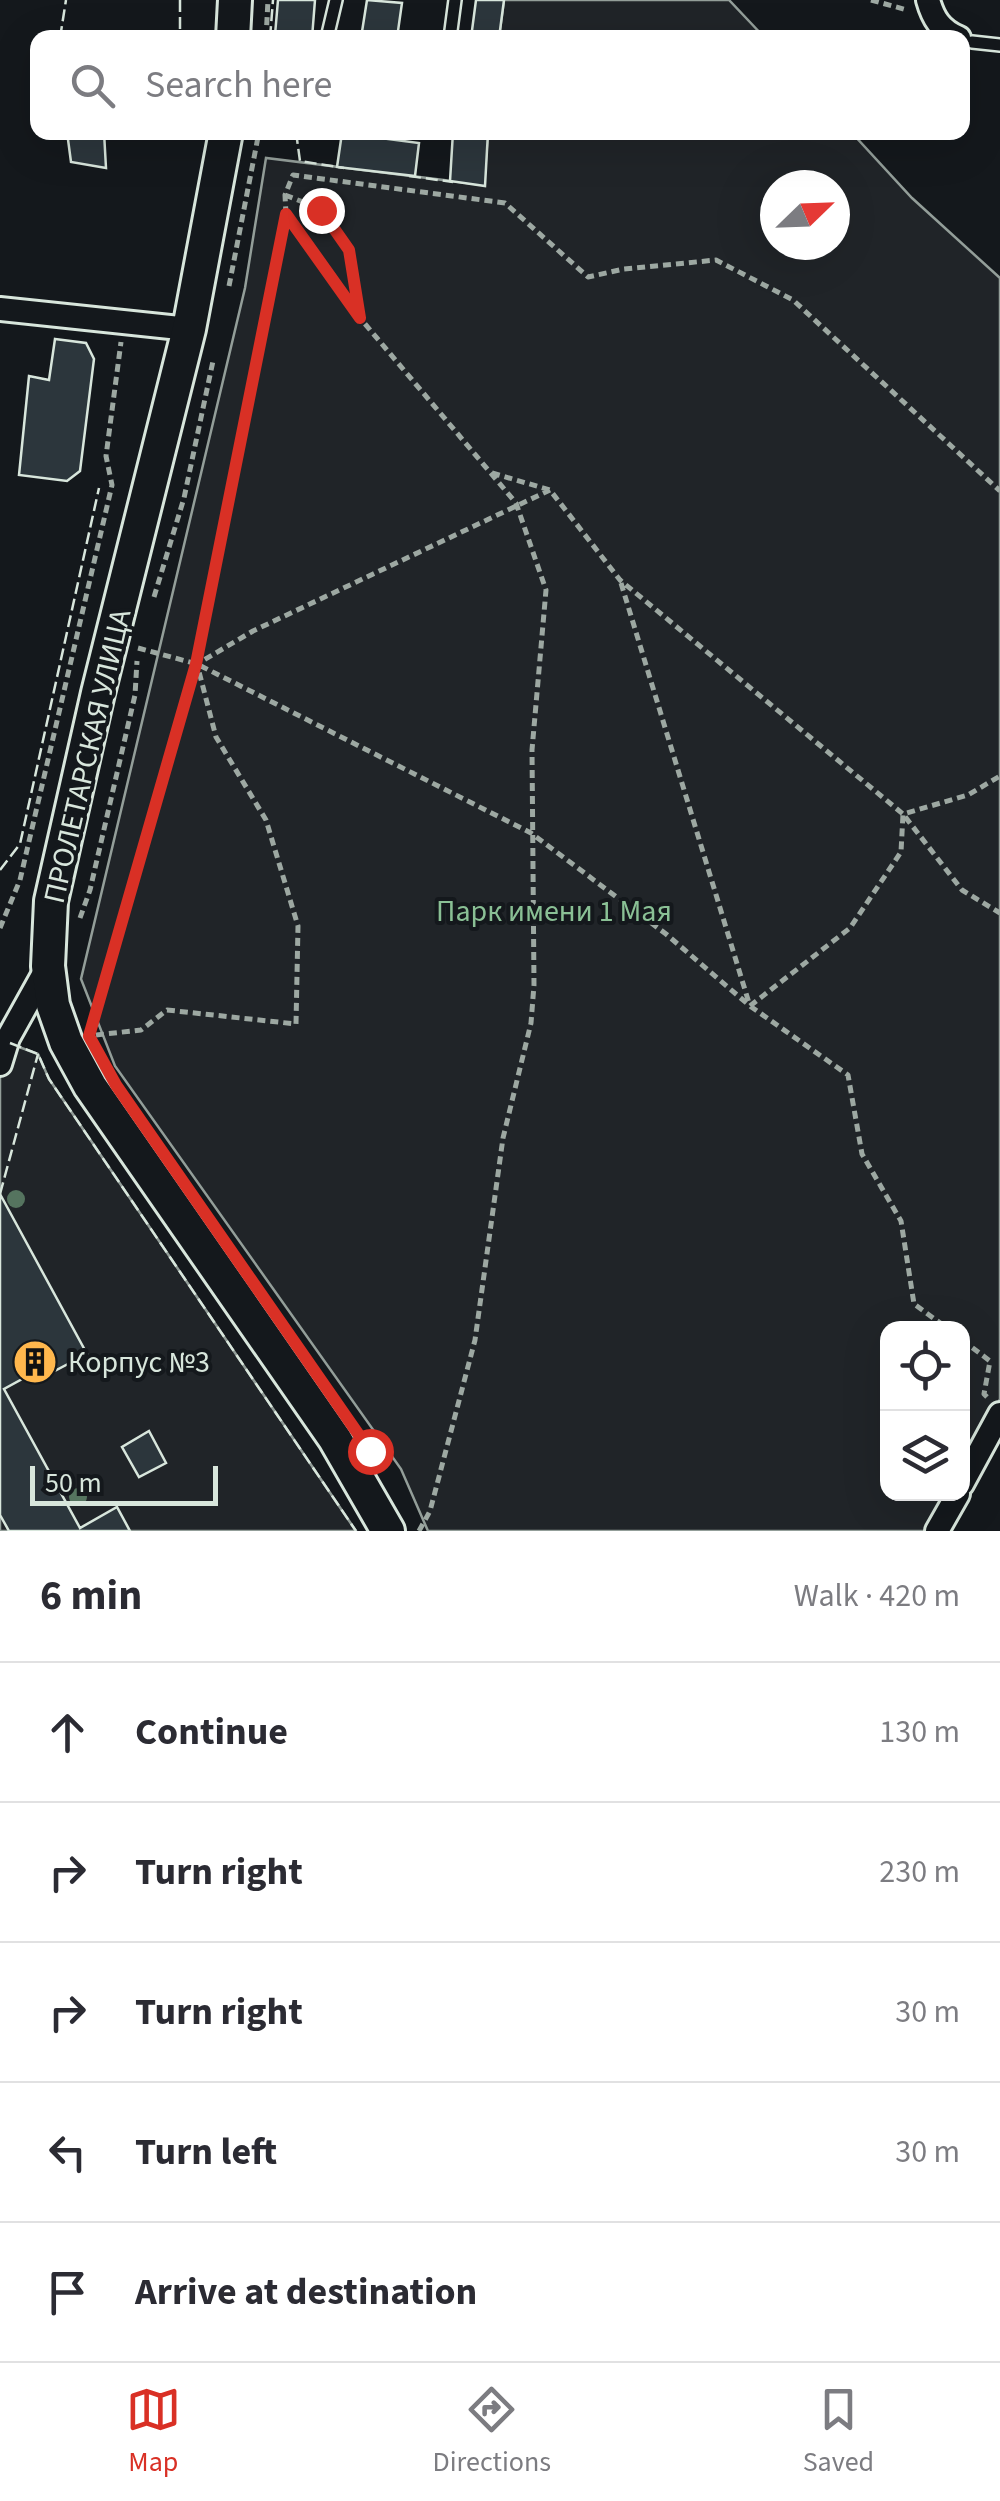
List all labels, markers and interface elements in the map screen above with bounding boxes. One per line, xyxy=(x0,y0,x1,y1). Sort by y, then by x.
search box xyxy=(30,30,970,140)
icon: search xyxy=(65,58,120,113)
text: Search here xyxy=(145,58,332,112)
north arrow xyxy=(760,170,850,260)
route end xyxy=(299,188,345,234)
street label: ПРОЛЕТАРСКАЯ УЛИЦА xyxy=(33,604,142,907)
park label: Парк имени 1 Мая xyxy=(436,890,672,933)
map controls xyxy=(880,1321,970,1501)
button: locate xyxy=(880,1321,970,1411)
building icon: Корпус №3 xyxy=(12,1339,58,1385)
place label: Корпус №3 xyxy=(68,1341,210,1384)
button: layers xyxy=(880,1411,970,1501)
route start xyxy=(348,1429,394,1475)
scale bar xyxy=(30,1461,218,1506)
text: 50 m xyxy=(45,1463,102,1503)
text: 6 min xyxy=(40,1566,142,1626)
text: Walk · 420 m xyxy=(794,1573,960,1619)
icon: ahead xyxy=(40,1705,95,1760)
text: Continue xyxy=(135,1705,288,1759)
text: 130 m xyxy=(879,1709,960,1755)
icon: right xyxy=(40,1845,95,1900)
text: Turn right xyxy=(135,1845,303,1899)
text: 230 m xyxy=(879,1849,960,1895)
icon: right xyxy=(40,1985,95,2040)
text: Turn right xyxy=(135,1985,303,2039)
text: 30 m xyxy=(895,1989,960,2035)
icon: left xyxy=(40,2125,95,2180)
text: Turn left xyxy=(135,2125,277,2179)
text: 30 m xyxy=(895,2129,960,2175)
icon: arrive xyxy=(40,2265,95,2320)
text: Arrive at destination xyxy=(135,2265,477,2319)
tab: Map xyxy=(126,2382,181,2482)
tab: Directions xyxy=(433,2382,551,2482)
tab: Saved xyxy=(803,2382,874,2482)

